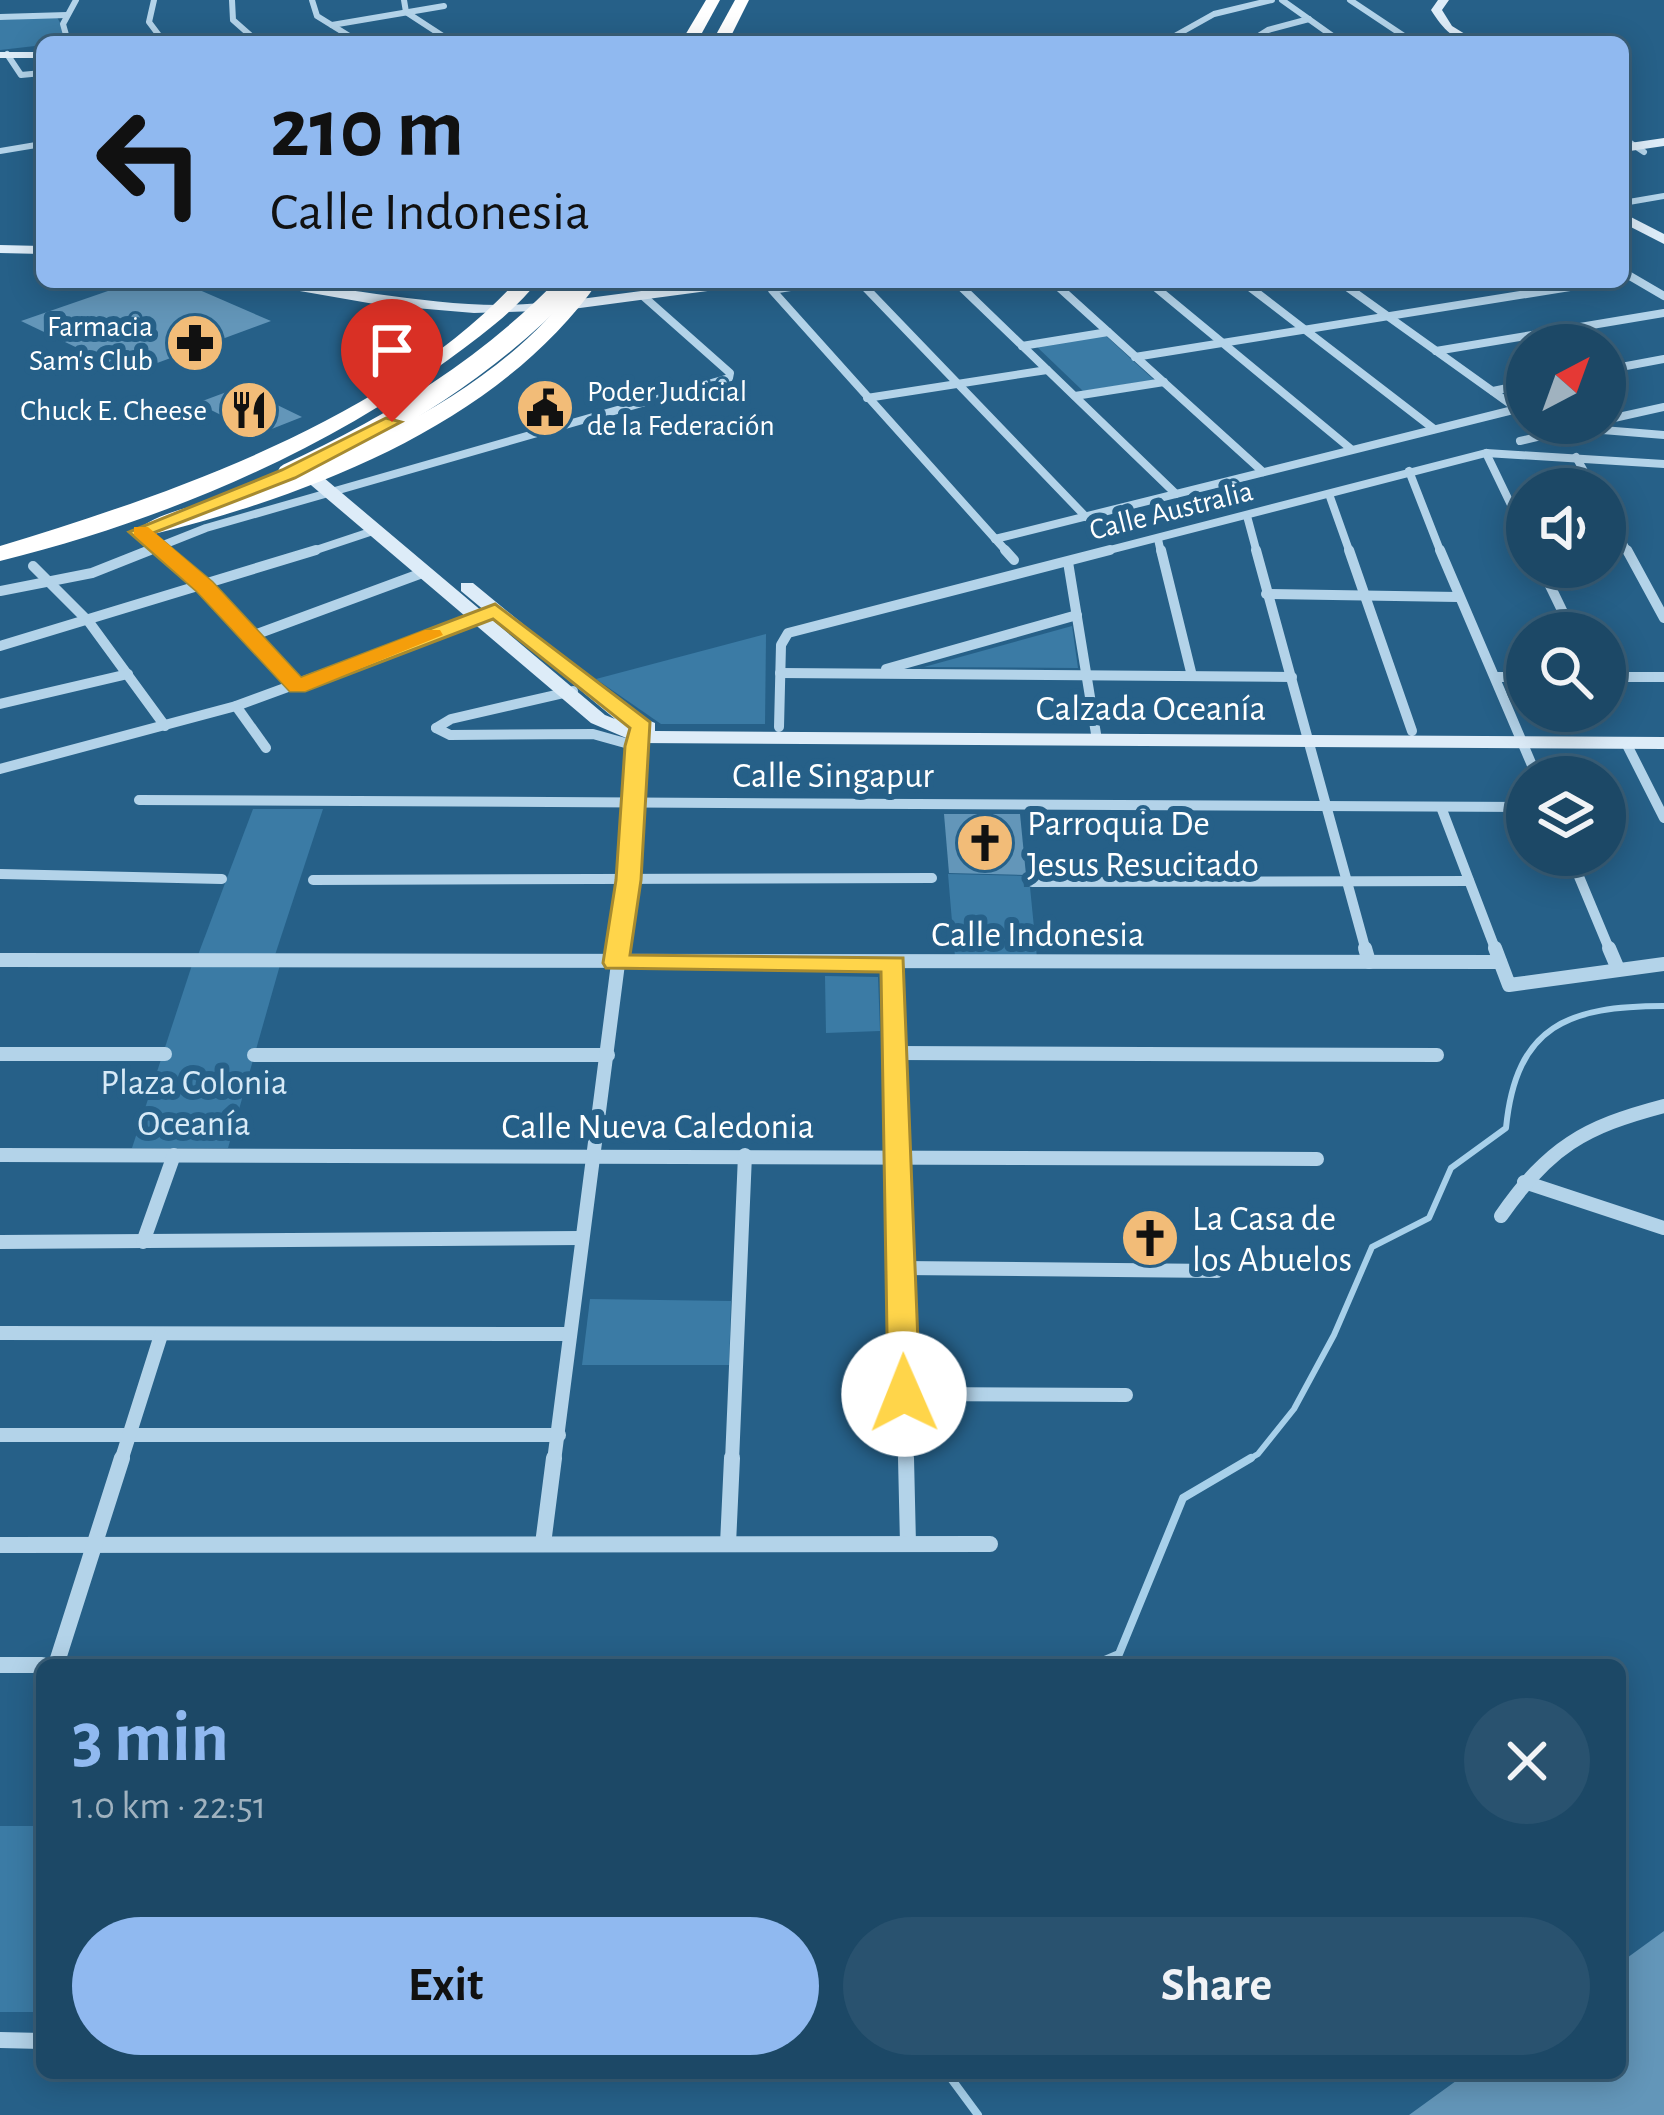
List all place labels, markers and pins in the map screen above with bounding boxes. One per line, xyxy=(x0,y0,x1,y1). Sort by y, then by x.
pin xyxy=(341,299,443,422)
place label: Farmacia Sam's Club xyxy=(29,312,153,376)
pharmacy icon: Farmacia Sam's Club xyxy=(164,312,226,374)
public building icon: Poder Judicial de la Federación xyxy=(514,377,576,439)
place label: Poder Judicial de la Federación xyxy=(587,377,775,441)
restaurant icon: Chuck E. Cheese xyxy=(218,379,280,441)
place label: Chuck E. Cheese xyxy=(20,396,207,426)
place label: Parroquia De Jesus Resucitado xyxy=(1027,806,1259,883)
church icon: Parroquia De Jesus Resucitado xyxy=(954,812,1016,874)
place label: La Casa de los Abuelos xyxy=(1192,1201,1352,1278)
church icon: La Casa de los Abuelos xyxy=(1119,1207,1181,1269)

